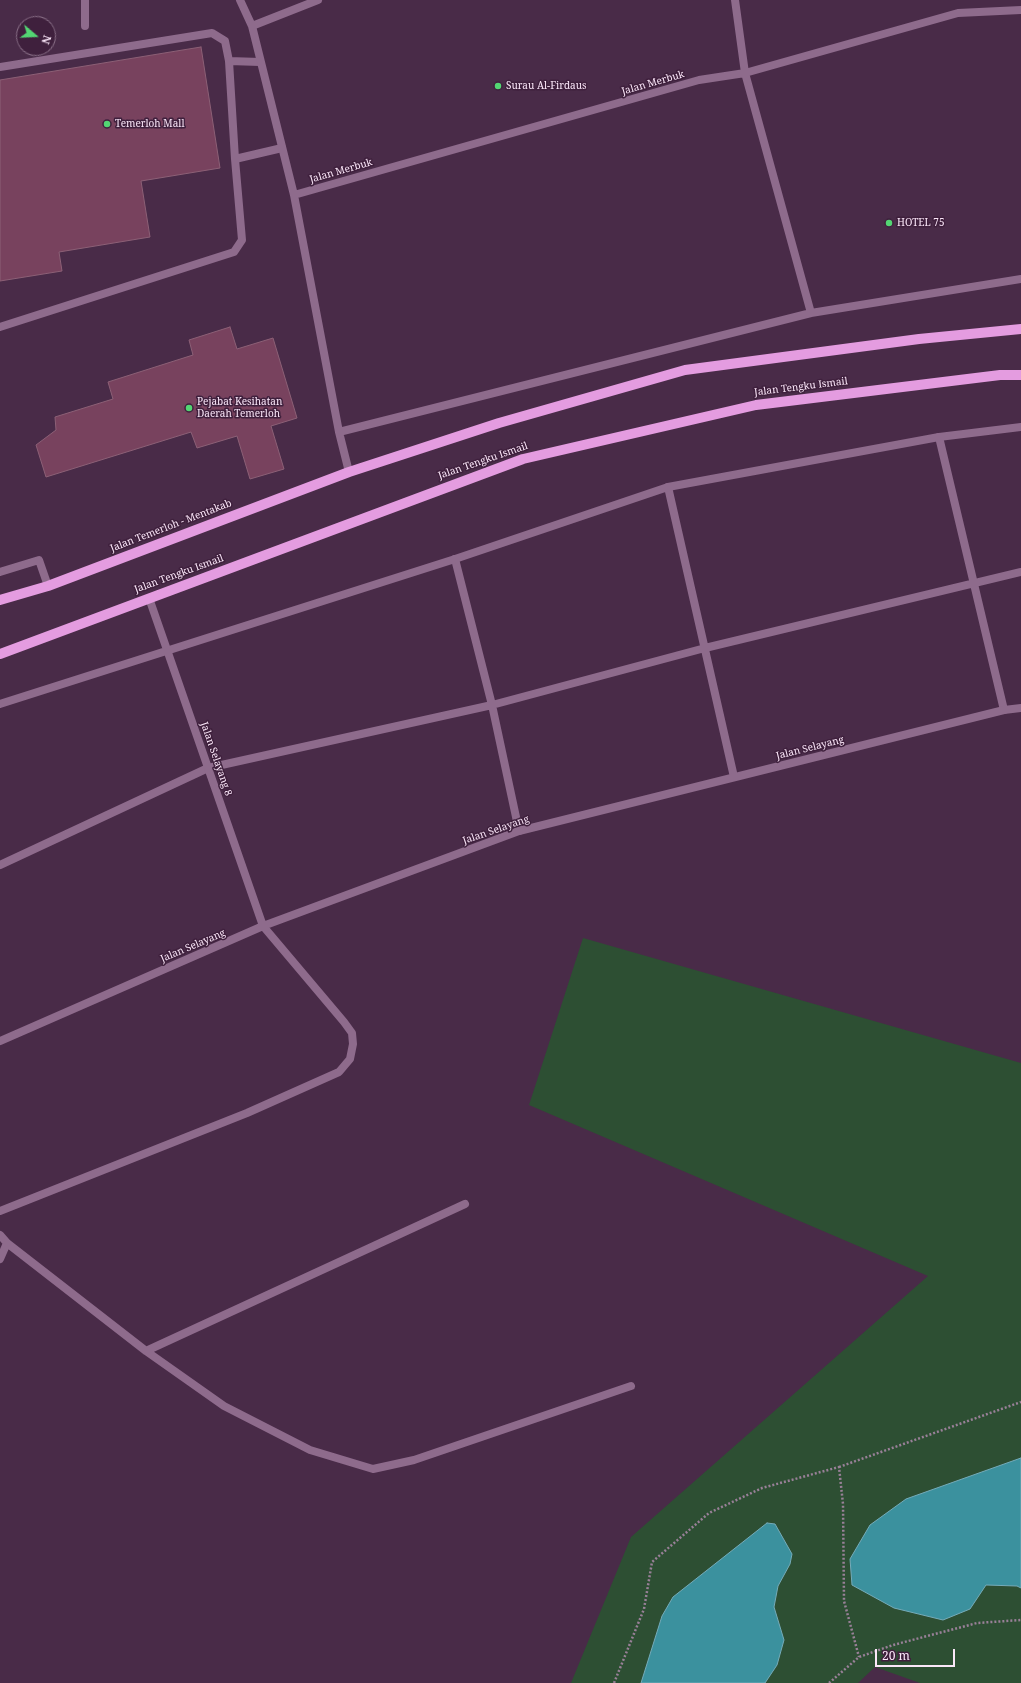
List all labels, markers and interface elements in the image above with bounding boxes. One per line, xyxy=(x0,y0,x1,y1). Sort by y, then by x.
north arrow xyxy=(16,16,56,56)
text: N xyxy=(38,33,55,46)
street label: Jalan Merbuk xyxy=(620,68,686,98)
place label: Surau Al-Firdaus xyxy=(506,80,587,92)
marker: Surau Al-Firdaus xyxy=(493,81,503,91)
place label: Temerloh Mall xyxy=(115,118,185,130)
marker: Temerloh Mall xyxy=(102,119,112,129)
street label: Jalan Merbuk xyxy=(308,156,374,186)
place label: HOTEL 75 xyxy=(897,217,945,229)
marker: HOTEL 75 xyxy=(884,218,894,228)
street label: Jalan Tengku Ismail xyxy=(754,375,848,399)
place label: Pejabat Kesihatan Daerah Temerloh xyxy=(197,396,282,420)
marker: Pejabat Kesihatan Daerah Temerloh xyxy=(184,403,194,413)
street label: Jalan Tengku Ismail xyxy=(437,440,529,482)
street label: Jalan Temerloh - Mentakab xyxy=(109,497,233,555)
street label: Jalan Tengku Ismail xyxy=(133,552,225,596)
street label: Jalan Selayang 8 xyxy=(198,720,234,798)
street label: Jalan Selayang xyxy=(775,734,845,762)
street label: Jalan Selayang xyxy=(461,813,531,847)
street label: Jalan Selayang xyxy=(159,927,227,965)
scale bar xyxy=(877,1641,957,1667)
text: 20 m xyxy=(882,1647,910,1664)

